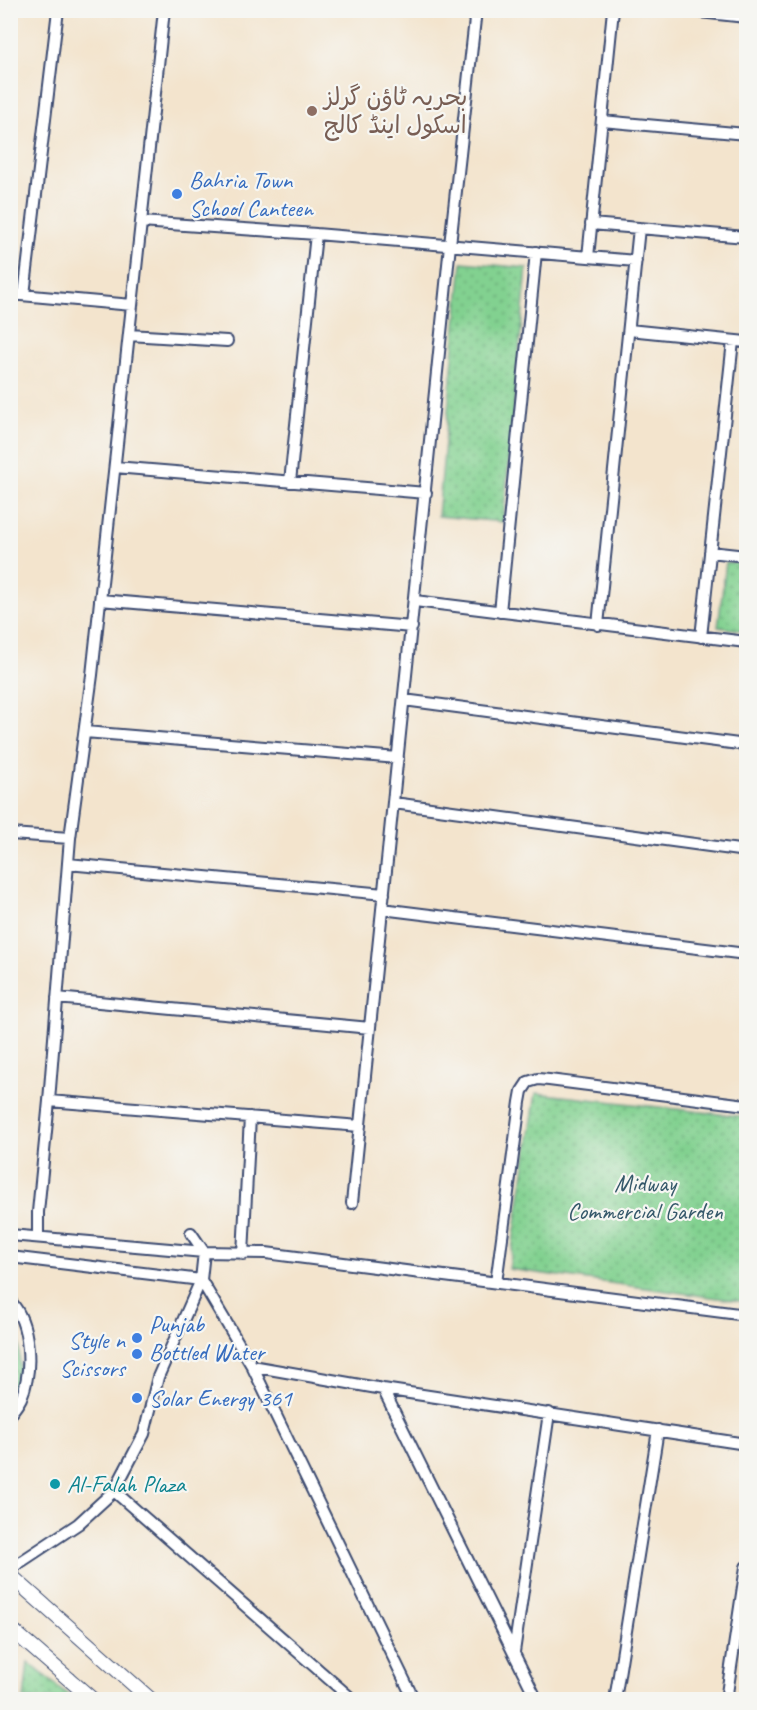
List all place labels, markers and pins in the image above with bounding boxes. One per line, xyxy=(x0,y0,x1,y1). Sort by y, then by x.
place label: بحریہ ٹاؤن گرلز اسکول اینڈ کالج xyxy=(322,82,468,141)
marker: بحریہ ٹاؤن گرلز اسکول اینڈ کالج xyxy=(305,104,319,118)
place label: Bahria Town School Canteen xyxy=(189,165,314,223)
marker: Bahria Town School Canteen xyxy=(170,187,184,201)
place label: Punjab Bottled Water xyxy=(149,1309,267,1367)
place label: Style n Scissors xyxy=(59,1325,127,1383)
marker: Punjab Bottled Water xyxy=(130,1331,144,1345)
marker: Style n Scissors xyxy=(130,1347,144,1361)
place label: Solar Energy 361 xyxy=(149,1383,293,1413)
marker: Solar Energy 361 xyxy=(130,1391,144,1405)
place label: Al-Falah Plaza xyxy=(67,1469,187,1499)
marker: Al-Falah Plaza xyxy=(48,1477,62,1491)

